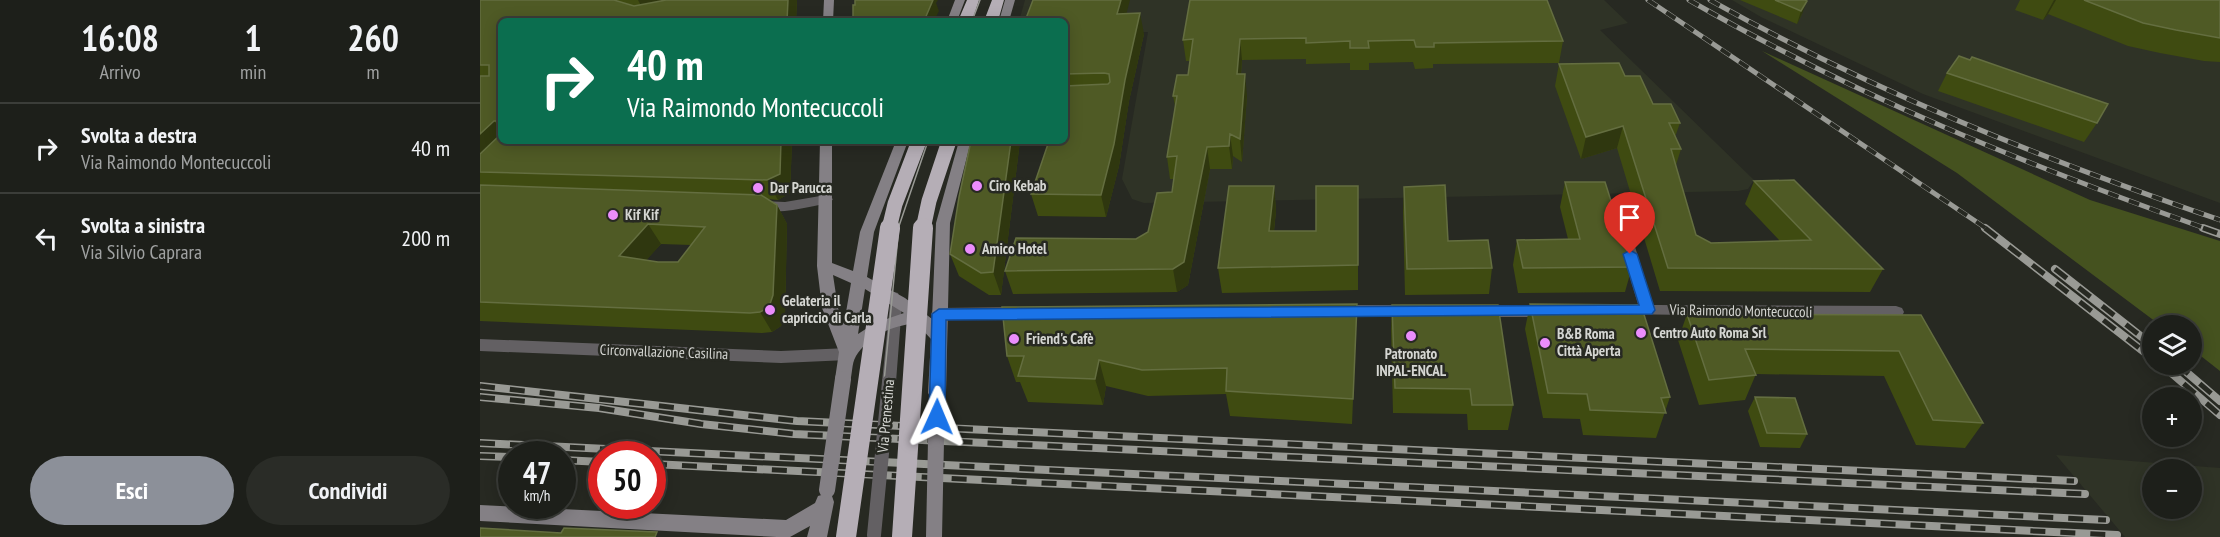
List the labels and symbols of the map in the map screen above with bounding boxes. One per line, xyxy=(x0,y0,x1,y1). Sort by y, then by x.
place label: Ciro Kebab xyxy=(989,176,1047,195)
place label: Dar Parucca xyxy=(770,178,832,197)
marker: Ciro Kebab xyxy=(970,179,984,193)
marker: Dar Parucca xyxy=(751,181,765,195)
pin xyxy=(1604,192,1655,254)
place label: Kif Kif xyxy=(625,205,659,224)
marker: Kif Kif xyxy=(606,208,620,222)
place label: Amico Hotel xyxy=(981,239,1047,258)
marker: Amico Hotel xyxy=(963,242,977,256)
place label: Gelateria il capriccio di Carla xyxy=(782,291,871,327)
street label: Via Raimondo Montecuccoli xyxy=(1668,300,1813,321)
marker: Gelateria il capriccio di Carla xyxy=(763,303,777,317)
place label: Centro Auto Roma Srl xyxy=(1653,323,1767,342)
place label: B&B Roma Città Aperta xyxy=(1557,324,1621,360)
marker: Centro Auto Roma Srl xyxy=(1634,326,1648,340)
place label: Friend's Cafè xyxy=(1026,329,1094,348)
marker: Patronato INPAL-ENCAL xyxy=(1404,329,1418,343)
marker: Friend's Cafè xyxy=(1007,332,1021,346)
marker: B&B Roma Città Aperta xyxy=(1538,336,1552,350)
street label: Circonvallazione Casilina xyxy=(599,340,729,363)
place label: Patronato INPAL-ENCAL xyxy=(1376,344,1447,380)
street label: Via Prenestina xyxy=(873,378,898,455)
position arrow xyxy=(905,385,969,449)
speed limit sign: 50 xyxy=(588,441,666,519)

